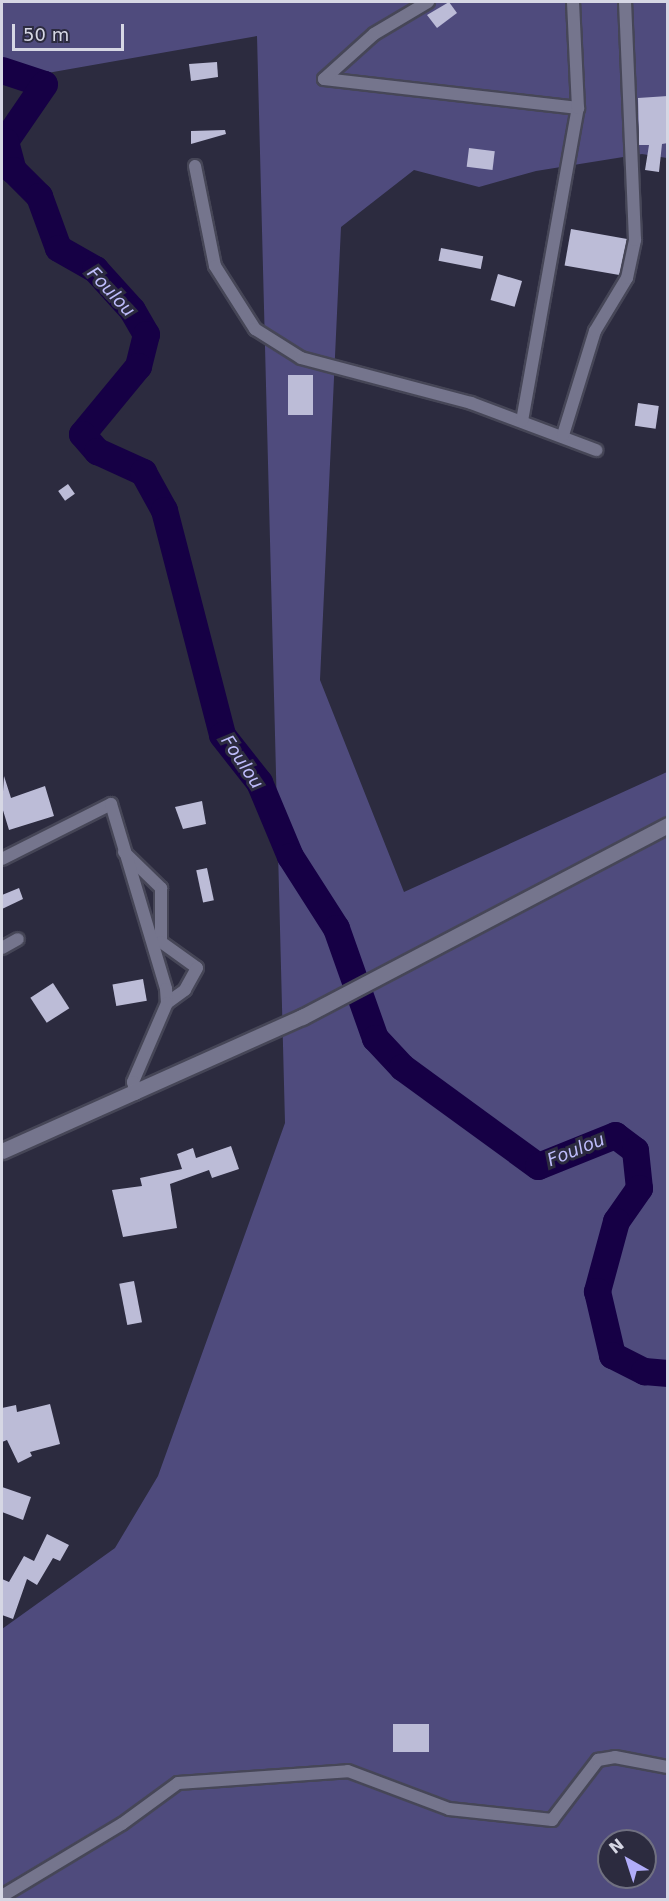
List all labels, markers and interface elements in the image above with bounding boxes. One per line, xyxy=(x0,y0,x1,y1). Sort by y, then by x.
scale bar xyxy=(15,12,128,50)
text: 50 m xyxy=(23,24,69,45)
water label: Foulou xyxy=(83,263,139,321)
water label: Foulou xyxy=(216,731,268,793)
water label: Foulou xyxy=(544,1129,608,1171)
north arrow xyxy=(597,1829,657,1889)
text: N xyxy=(605,1835,628,1858)

